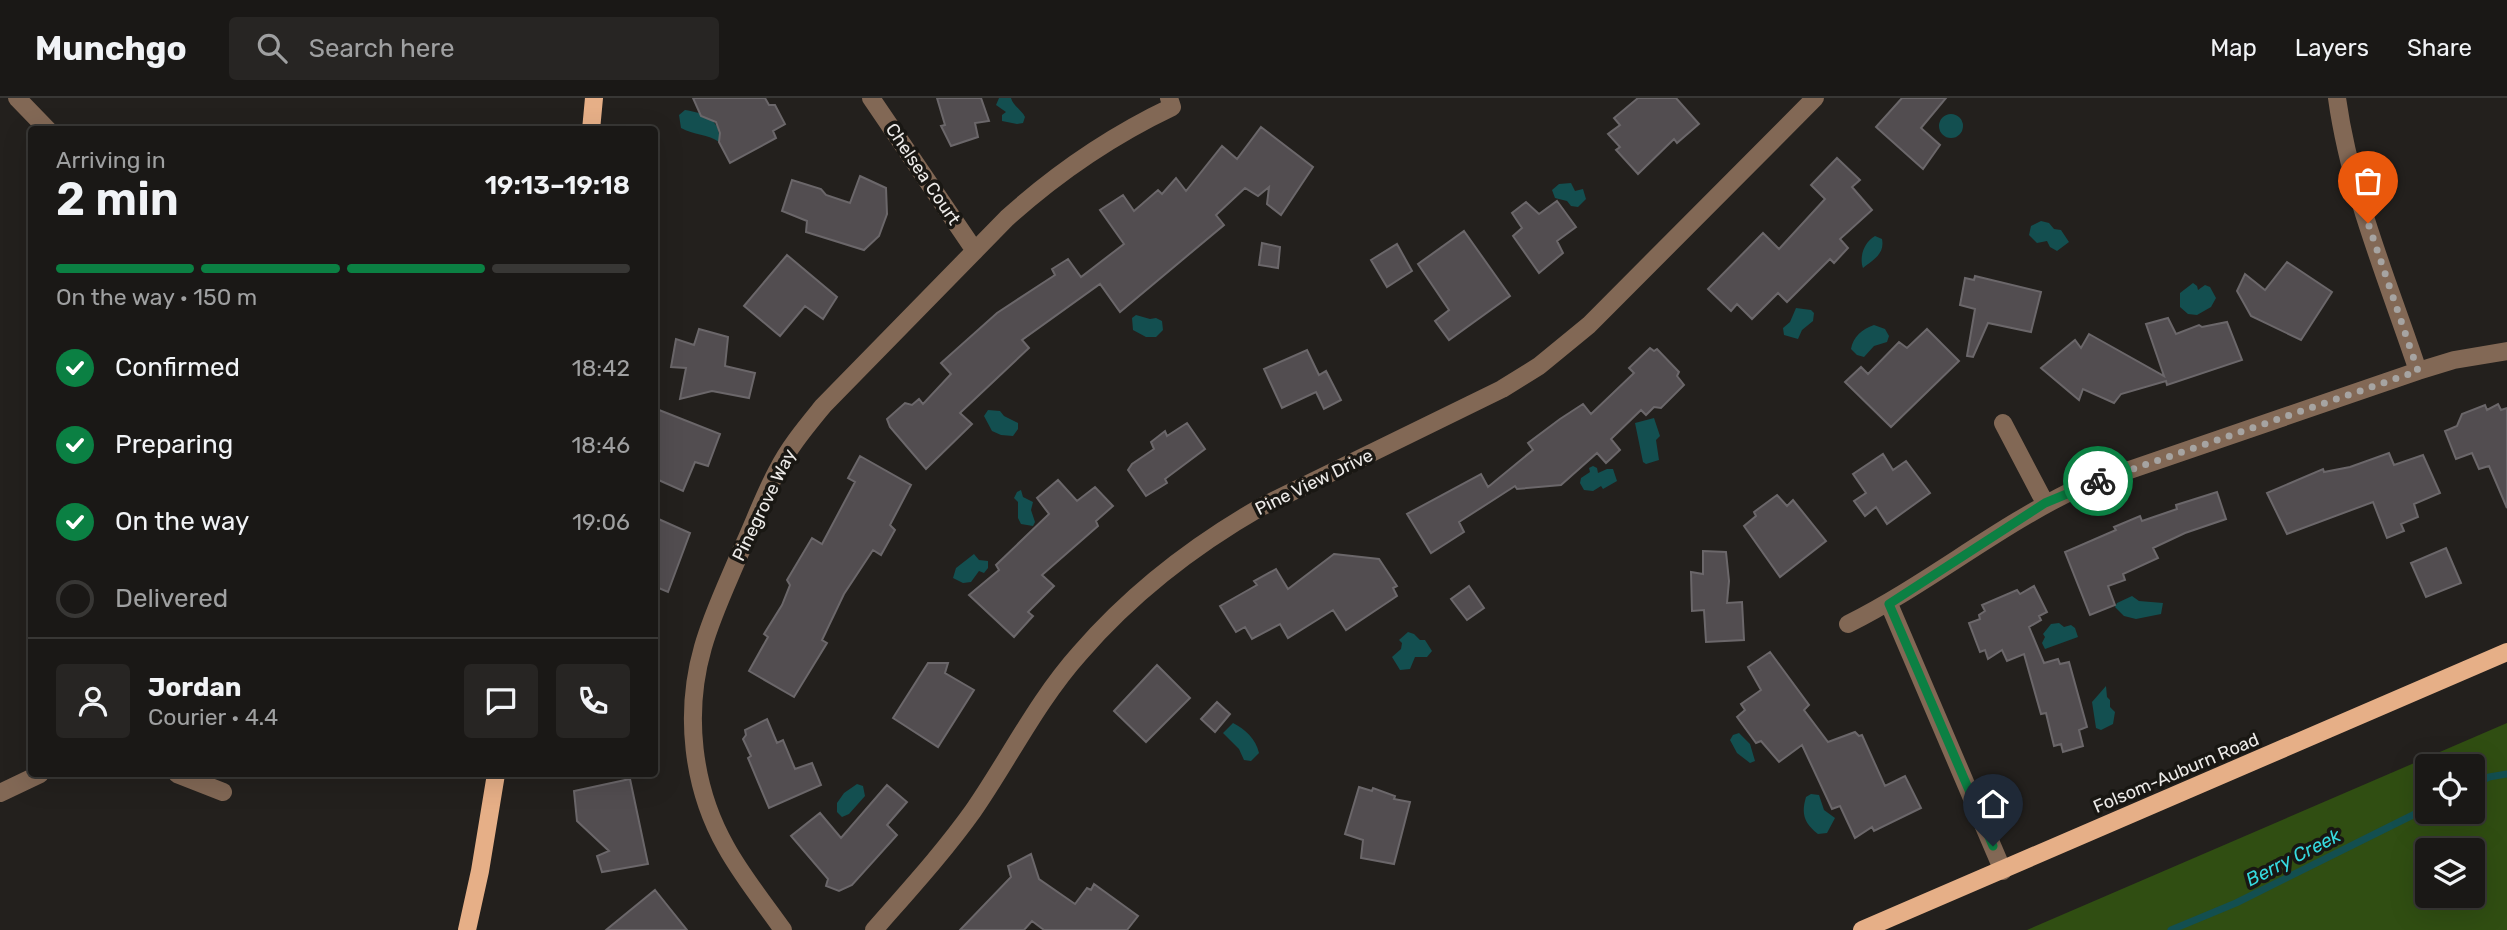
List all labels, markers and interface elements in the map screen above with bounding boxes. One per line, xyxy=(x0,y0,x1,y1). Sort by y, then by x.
search box xyxy=(229,17,719,80)
text: Munchgo xyxy=(35,29,187,68)
icon: search xyxy=(253,29,291,67)
text: Search here xyxy=(309,33,455,64)
text: Map xyxy=(2210,34,2257,62)
text: Layers xyxy=(2295,34,2369,62)
text: Share xyxy=(2407,34,2472,62)
street label: Chelsea Court xyxy=(881,119,965,229)
text: Arriving in xyxy=(56,146,166,174)
pin xyxy=(2338,151,2398,223)
icon: bag xyxy=(2349,162,2387,200)
text: 19:13–19:18 xyxy=(485,170,630,201)
text: 2 min xyxy=(56,172,179,227)
text: On the way · 150 m xyxy=(56,283,257,311)
icon: check xyxy=(56,349,94,387)
text: Confirmed xyxy=(115,352,240,383)
text: 18:42 xyxy=(572,354,630,382)
icon: check xyxy=(56,426,94,464)
text: Preparing xyxy=(115,429,233,460)
text: 18:46 xyxy=(571,431,630,459)
street label: Pine View Drive xyxy=(1251,444,1377,520)
street label: Pinegrove Way xyxy=(727,445,801,565)
courier xyxy=(2063,446,2133,516)
icon: bike xyxy=(2079,462,2117,500)
icon: check xyxy=(56,503,94,541)
text: On the way xyxy=(115,506,249,537)
text: 19:06 xyxy=(572,508,630,536)
text: Delivered xyxy=(115,583,228,614)
button: person xyxy=(56,664,130,738)
button: chat xyxy=(464,664,538,738)
button: phone xyxy=(556,664,630,738)
text: Jordan xyxy=(148,672,241,703)
text: Courier · 4.4 xyxy=(148,703,278,731)
street label: Folsom-Auburn Road xyxy=(2090,728,2262,818)
map controls xyxy=(2415,754,2485,908)
button: locate xyxy=(2415,754,2485,824)
pin xyxy=(1963,774,2023,846)
icon: home xyxy=(1974,785,2012,823)
water label: Berry Creek xyxy=(2242,824,2345,891)
button: layers xyxy=(2415,838,2485,908)

